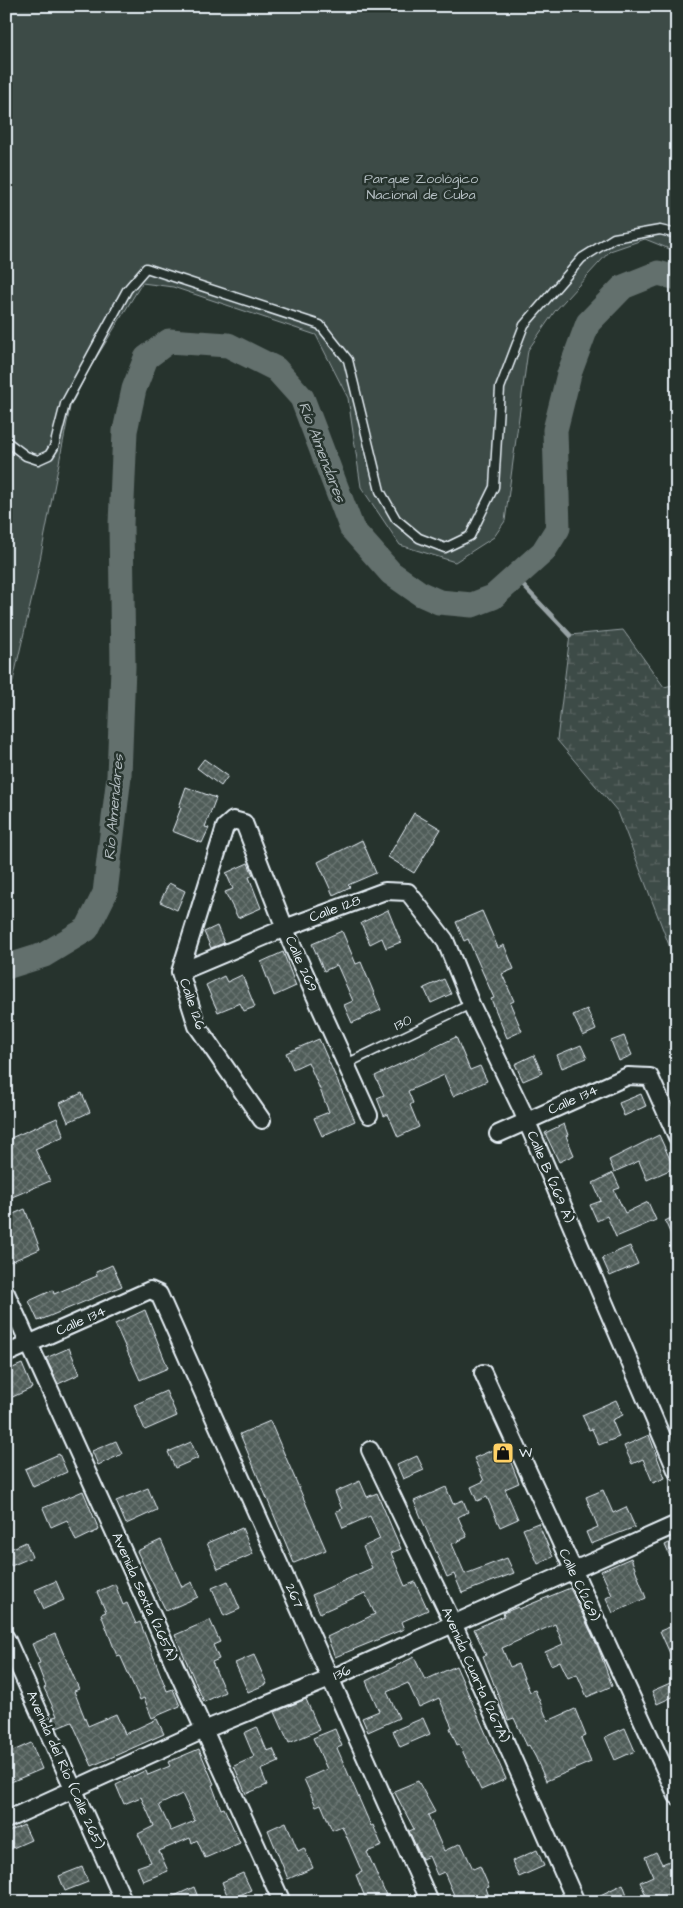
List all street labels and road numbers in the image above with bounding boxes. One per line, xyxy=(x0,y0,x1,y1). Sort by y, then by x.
street label: Calle 128 xyxy=(306,890,364,928)
street label: Calle 269 xyxy=(280,933,322,995)
street label: Calle 126 xyxy=(174,976,210,1033)
street label: 130 xyxy=(391,1010,415,1036)
street label: Calle 134 xyxy=(545,1080,602,1120)
street label: Calle B (269 A) xyxy=(522,1128,578,1226)
street label: Calle 134 xyxy=(53,1301,110,1341)
street label: Avenida Sexta (265A) xyxy=(107,1529,181,1665)
street label: Calle C(269) xyxy=(553,1545,605,1625)
street label: 267 xyxy=(280,1580,308,1612)
street label: Avenida Cuarta (267A) xyxy=(436,1604,514,1746)
street label: 136 xyxy=(330,1660,354,1686)
street label: Avenida del Río (Calle 265) xyxy=(21,1688,109,1852)

